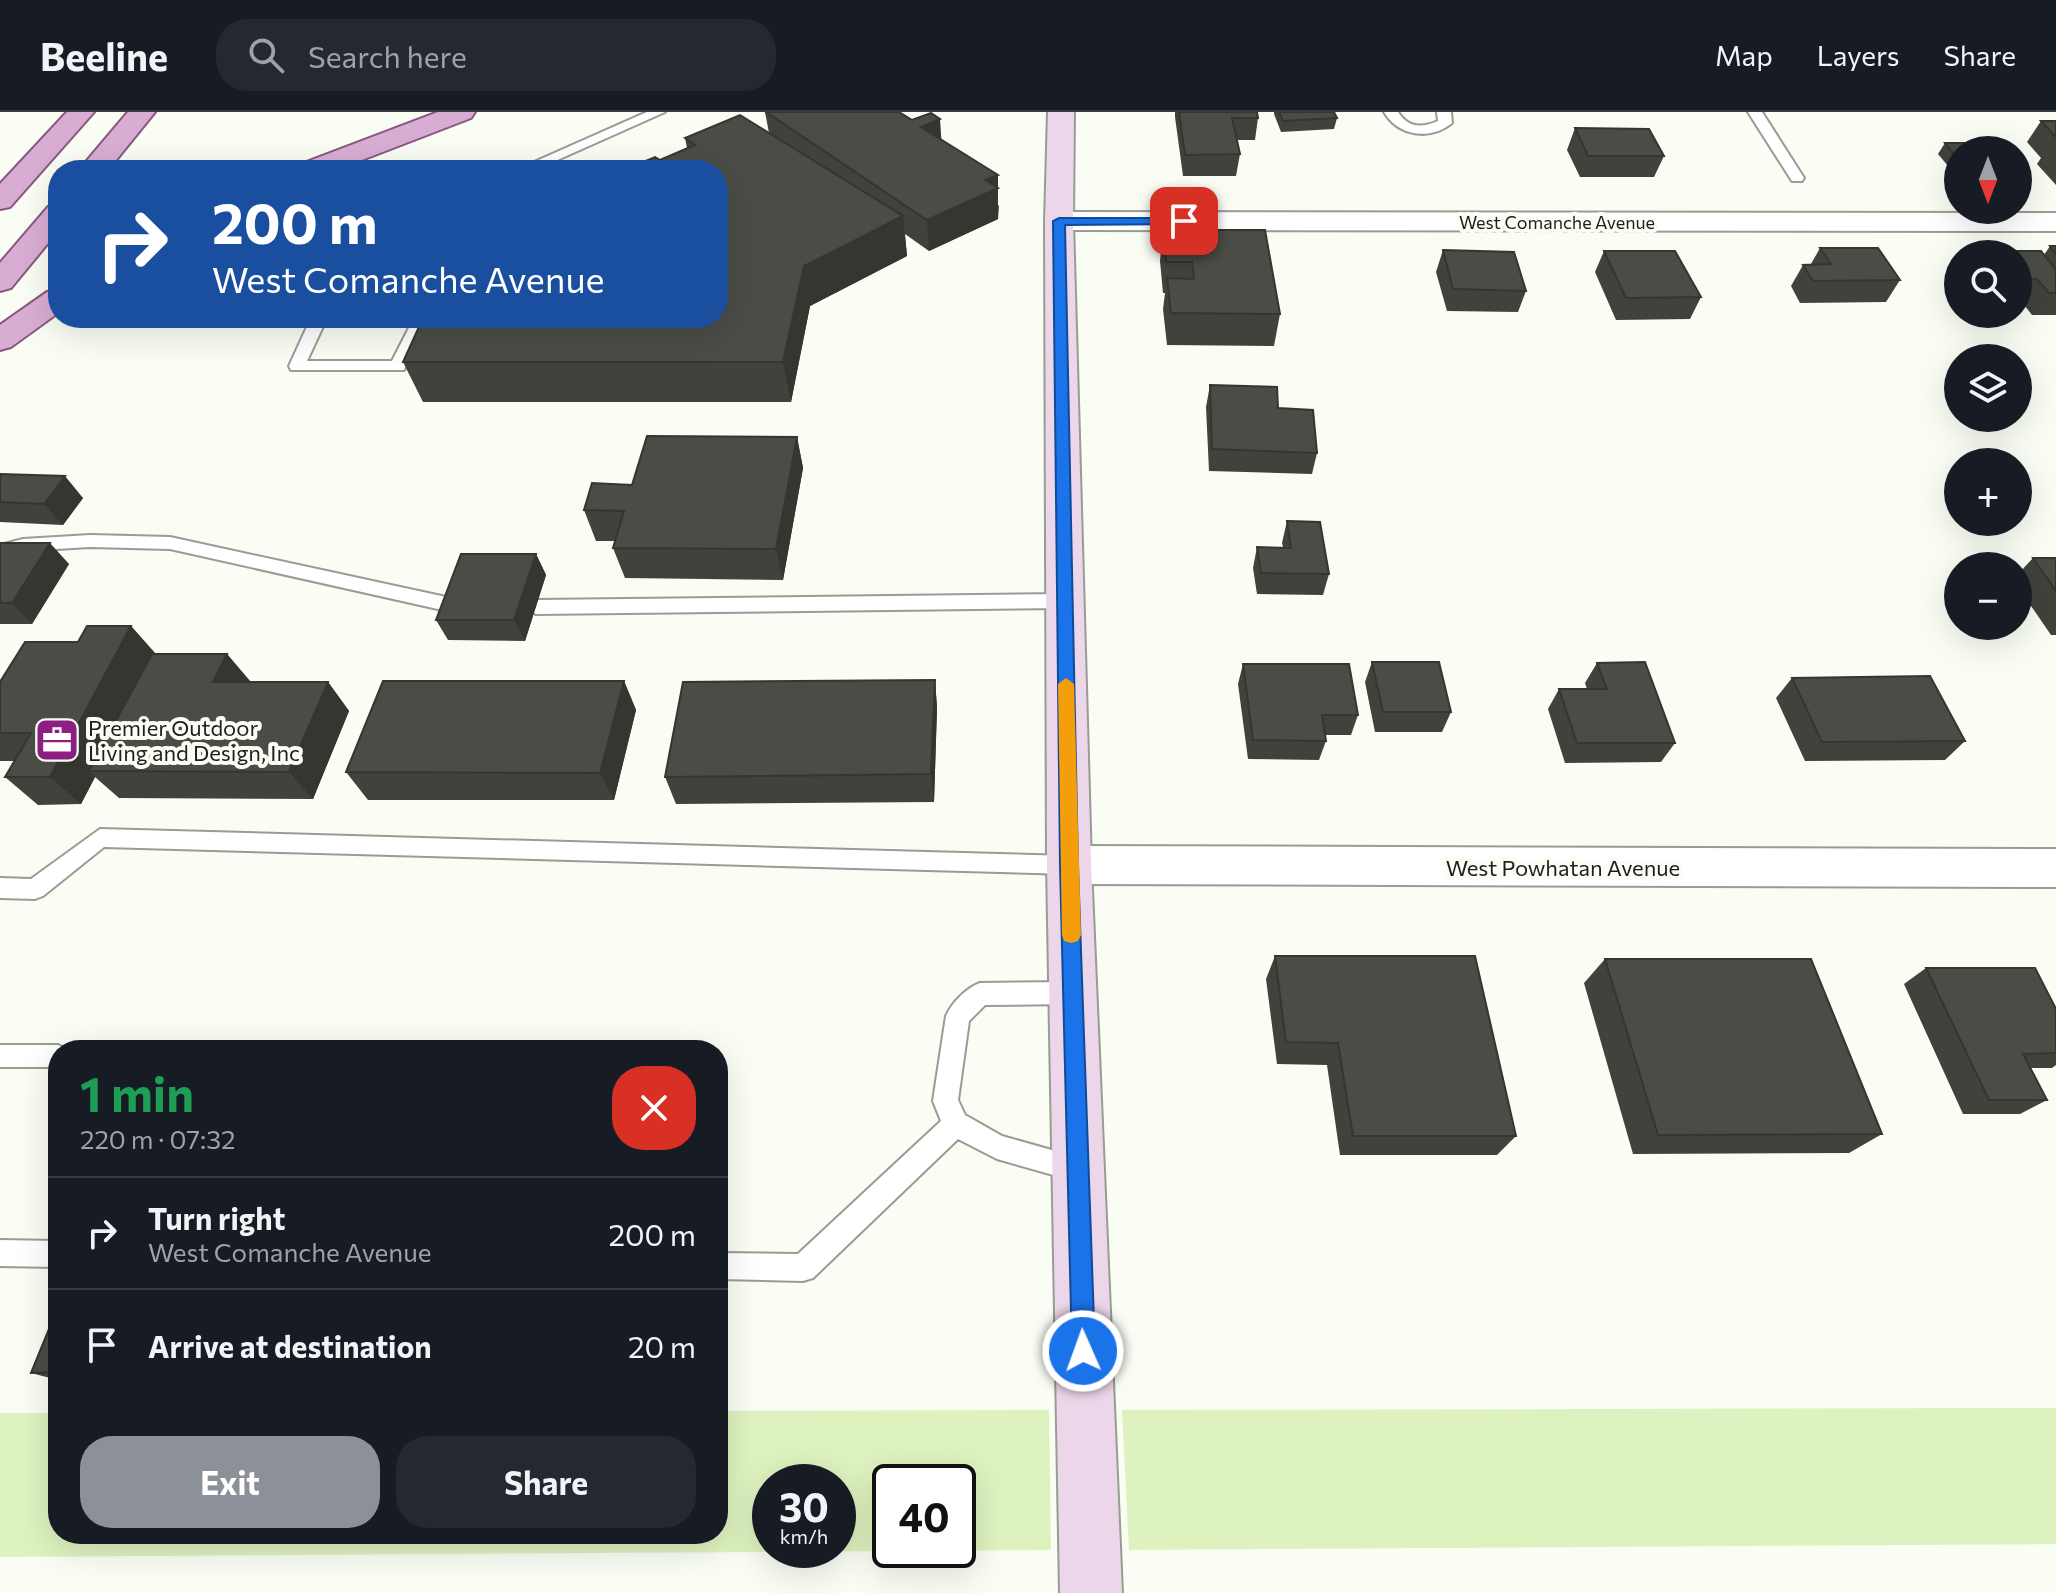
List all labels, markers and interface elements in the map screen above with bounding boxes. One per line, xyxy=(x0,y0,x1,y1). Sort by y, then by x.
search box xyxy=(216,19,776,91)
text: Beeline xyxy=(40,32,168,79)
icon: search xyxy=(244,33,288,77)
text: Search here xyxy=(308,37,467,74)
text: Map xyxy=(1715,38,1773,72)
text: Layers xyxy=(1817,38,1899,72)
text: Share xyxy=(1943,38,2016,72)
north arrow xyxy=(1944,136,2032,224)
map controls xyxy=(1944,136,2032,640)
text: 200 m xyxy=(212,187,378,256)
pin xyxy=(1150,187,1218,255)
icon: right xyxy=(80,192,184,296)
icon: arrive xyxy=(1162,199,1206,243)
street label: West Comanche Avenue xyxy=(1459,211,1655,233)
button: search xyxy=(1944,240,2032,328)
text: West Comanche Avenue xyxy=(212,256,604,300)
button: layers xyxy=(1944,344,2032,432)
button: + xyxy=(1944,448,2032,536)
button: − xyxy=(1944,552,2032,640)
place label: Premier Outdoor Living and Design, Inc xyxy=(88,714,300,766)
office icon: Premier Outdoor Living and Design, Inc xyxy=(33,716,81,764)
street label: West Powhatan Avenue xyxy=(1446,854,1680,881)
text: 1 min xyxy=(80,1063,194,1122)
button: close xyxy=(612,1066,696,1150)
text: 220 m · 07:32 xyxy=(80,1123,235,1154)
text: Turn right xyxy=(148,1199,285,1236)
icon: right xyxy=(80,1211,124,1255)
text: 200 m xyxy=(608,1215,696,1252)
text: West Comanche Avenue xyxy=(148,1236,431,1267)
position arrow xyxy=(1041,1309,1125,1393)
icon: arrive xyxy=(80,1323,124,1367)
text: Arrive at destination xyxy=(148,1327,432,1364)
text: 20 m xyxy=(628,1327,696,1364)
button: Exit xyxy=(80,1436,380,1528)
button: Share xyxy=(396,1436,696,1528)
speed limit sign: 40 xyxy=(872,1464,976,1568)
text: 30 xyxy=(779,1481,829,1530)
text: km/h xyxy=(780,1524,828,1548)

